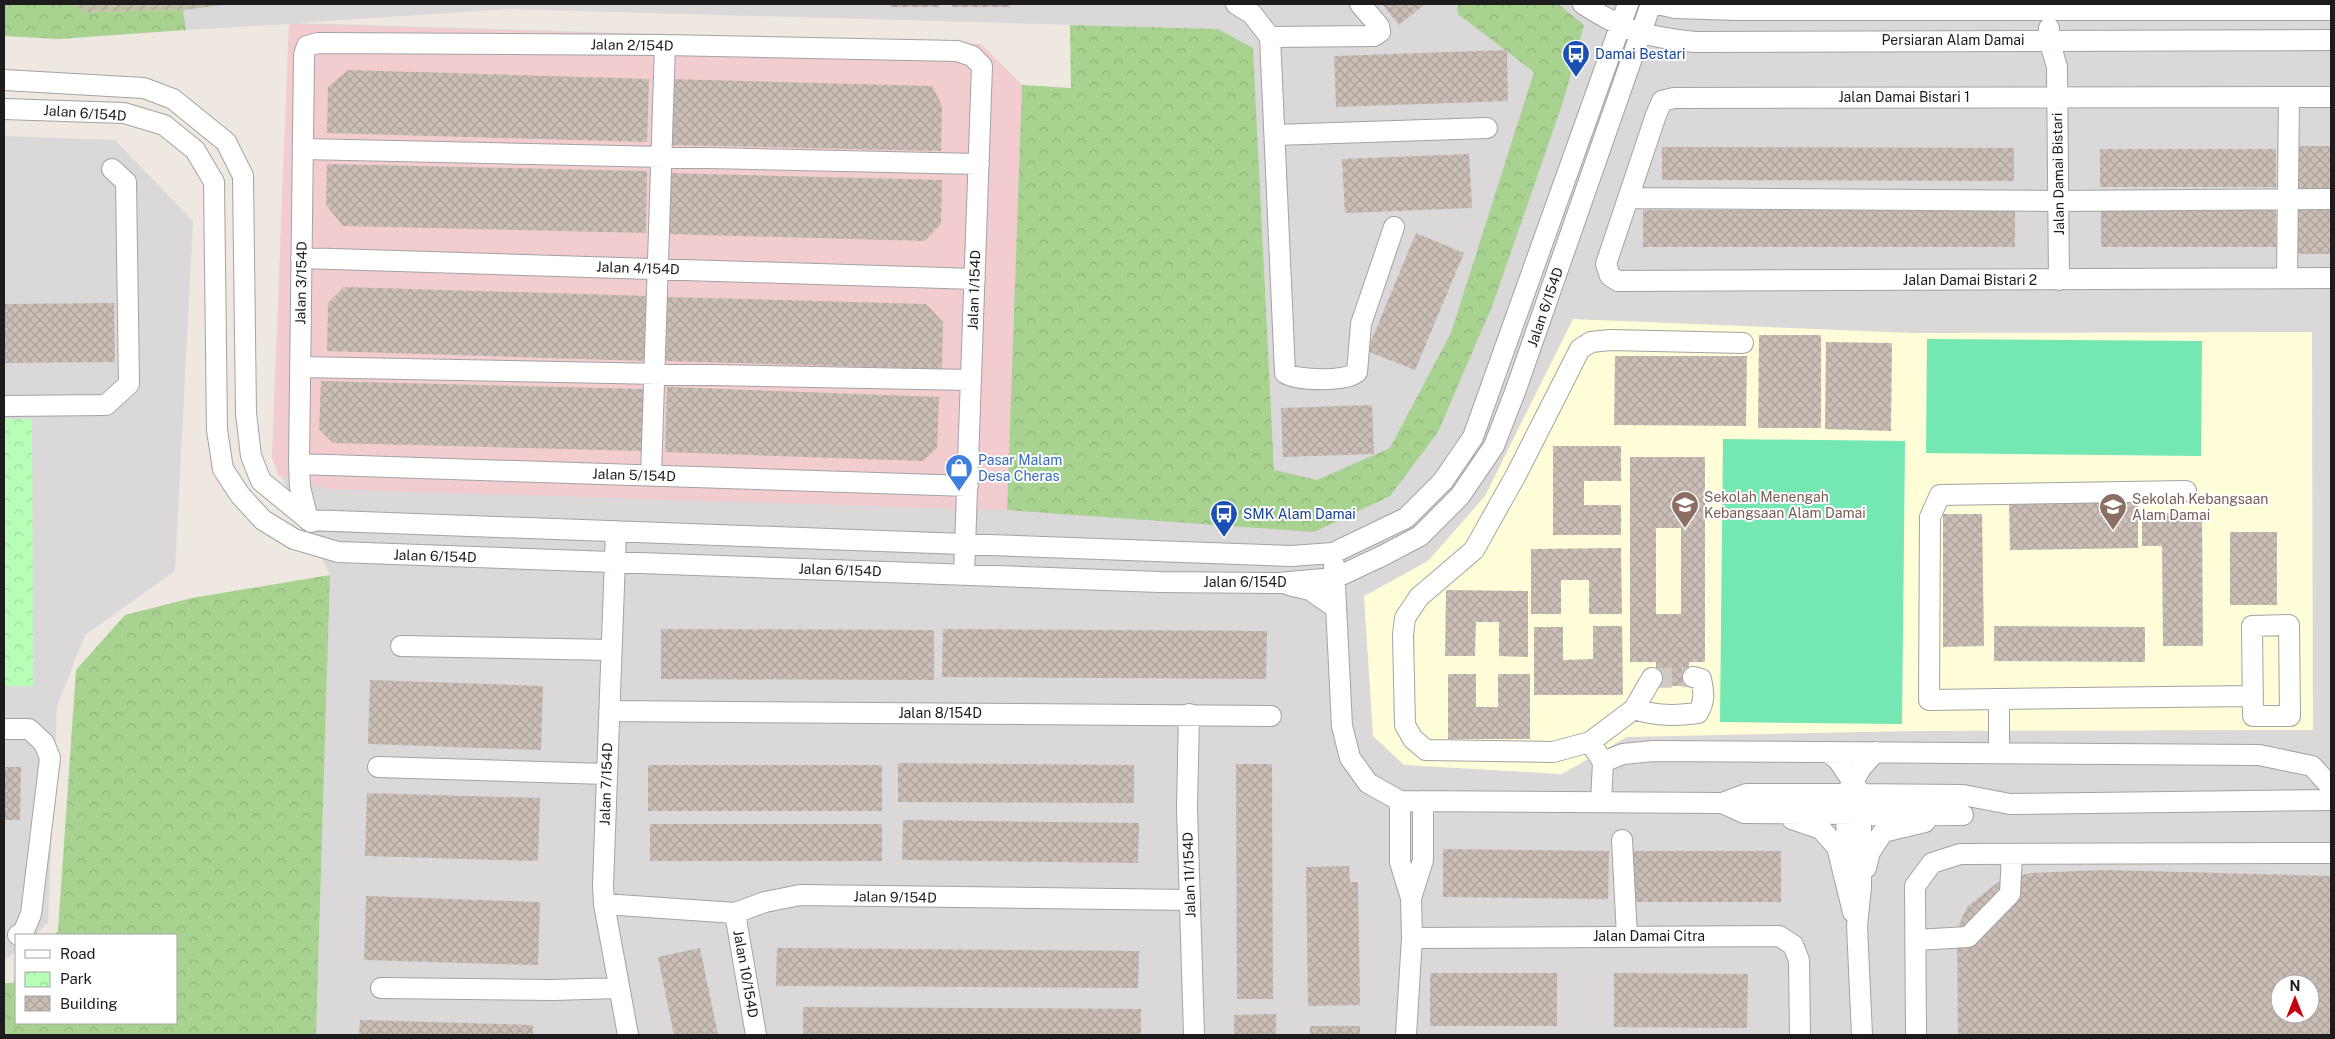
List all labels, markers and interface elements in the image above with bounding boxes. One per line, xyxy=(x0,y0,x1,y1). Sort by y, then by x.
street label: Persiaran Alam Damai xyxy=(1882,32,2025,48)
street label: Jalan 2/154D xyxy=(590,36,674,54)
bus stop icon: Damai Bestari xyxy=(1561,39,1591,78)
place label: Damai Bestari xyxy=(1595,46,1685,62)
street label: Jalan Damai Bistari 1 xyxy=(1838,89,1970,105)
street label: Jalan 6/154D xyxy=(43,102,127,124)
street label: Jalan Damai Bistari xyxy=(2049,113,2067,235)
street label: Jalan 3/154D xyxy=(292,241,310,325)
street label: Jalan 1/154D xyxy=(965,250,983,330)
street label: Jalan 4/154D xyxy=(596,259,680,277)
street label: Jalan 6/154D xyxy=(1524,265,1566,349)
street label: Jalan Damai Bistari 2 xyxy=(1903,272,2037,288)
place label: Pasar Malam Desa Cheras xyxy=(978,452,1062,484)
shop icon: Pasar Malam Desa Cheras xyxy=(944,453,974,492)
street label: Jalan 5/154D xyxy=(592,466,676,484)
place label: Sekolah Menengah Kebangsaan Alam Damai xyxy=(1704,489,1866,521)
school or university icon: Sekolah Menengah Kebangsaan Alam Damai xyxy=(1670,490,1700,529)
place label: Sekolah Kebangsaan Alam Damai xyxy=(2132,491,2268,523)
school or university icon: Sekolah Kebangsaan Alam Damai xyxy=(2098,492,2128,531)
bus stop icon: SMK Alam Damai xyxy=(1209,499,1239,538)
place label: SMK Alam Damai xyxy=(1243,506,1356,522)
street label: Jalan 6/154D xyxy=(393,547,477,565)
street label: Jalan 6/154D xyxy=(798,561,882,579)
street label: Jalan 6/154D xyxy=(1203,574,1287,590)
street label: Jalan 8/154D xyxy=(898,705,982,721)
street label: Jalan 7/154D xyxy=(597,742,615,826)
street label: Jalan 11/154D xyxy=(1180,832,1198,918)
street label: Jalan 9/154D xyxy=(853,888,937,906)
street label: Jalan Damai Citra xyxy=(1593,928,1705,944)
street label: Jalan 10/154D xyxy=(730,929,762,1019)
legend xyxy=(15,934,178,1024)
text: Road xyxy=(60,945,96,962)
text: Park xyxy=(60,970,92,987)
north arrow xyxy=(2270,974,2320,1024)
text: N xyxy=(2290,978,2300,994)
text: Building xyxy=(60,995,118,1012)

